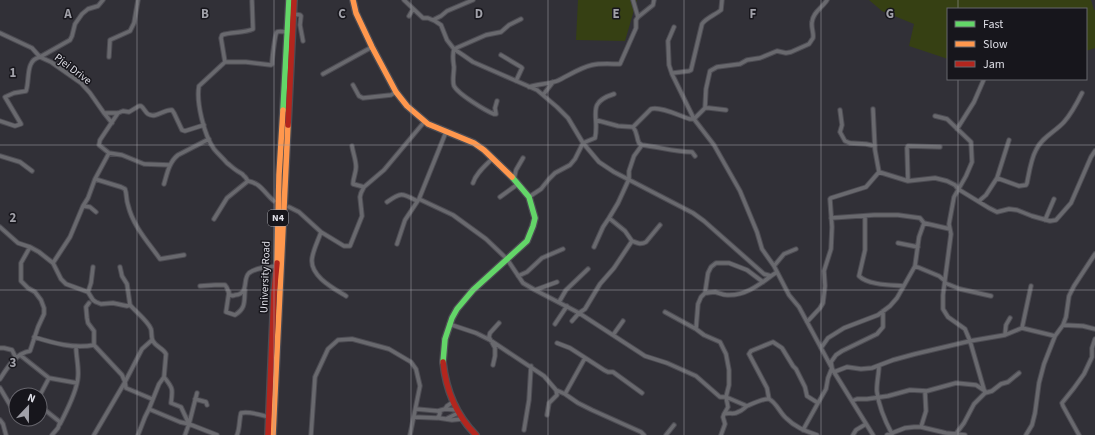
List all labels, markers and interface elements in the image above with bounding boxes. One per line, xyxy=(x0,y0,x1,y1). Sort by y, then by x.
text: A xyxy=(63,5,72,23)
text: B xyxy=(201,5,209,23)
text: C xyxy=(338,5,346,23)
text: D xyxy=(475,5,483,23)
text: E xyxy=(612,5,620,23)
text: F xyxy=(750,5,757,23)
text: G xyxy=(886,5,894,23)
legend xyxy=(947,8,1087,80)
text: Fast xyxy=(983,16,1003,33)
text: Slow xyxy=(983,36,1008,53)
street label: Pjei Drive xyxy=(51,50,95,88)
text: Jam xyxy=(983,56,1005,73)
text: 1 xyxy=(10,64,17,82)
text: 2 xyxy=(10,209,17,227)
road number: N4 xyxy=(268,210,288,226)
street label: University Road xyxy=(256,241,274,313)
text: 3 xyxy=(10,354,17,372)
north arrow xyxy=(8,387,48,427)
text: N xyxy=(25,390,38,407)

